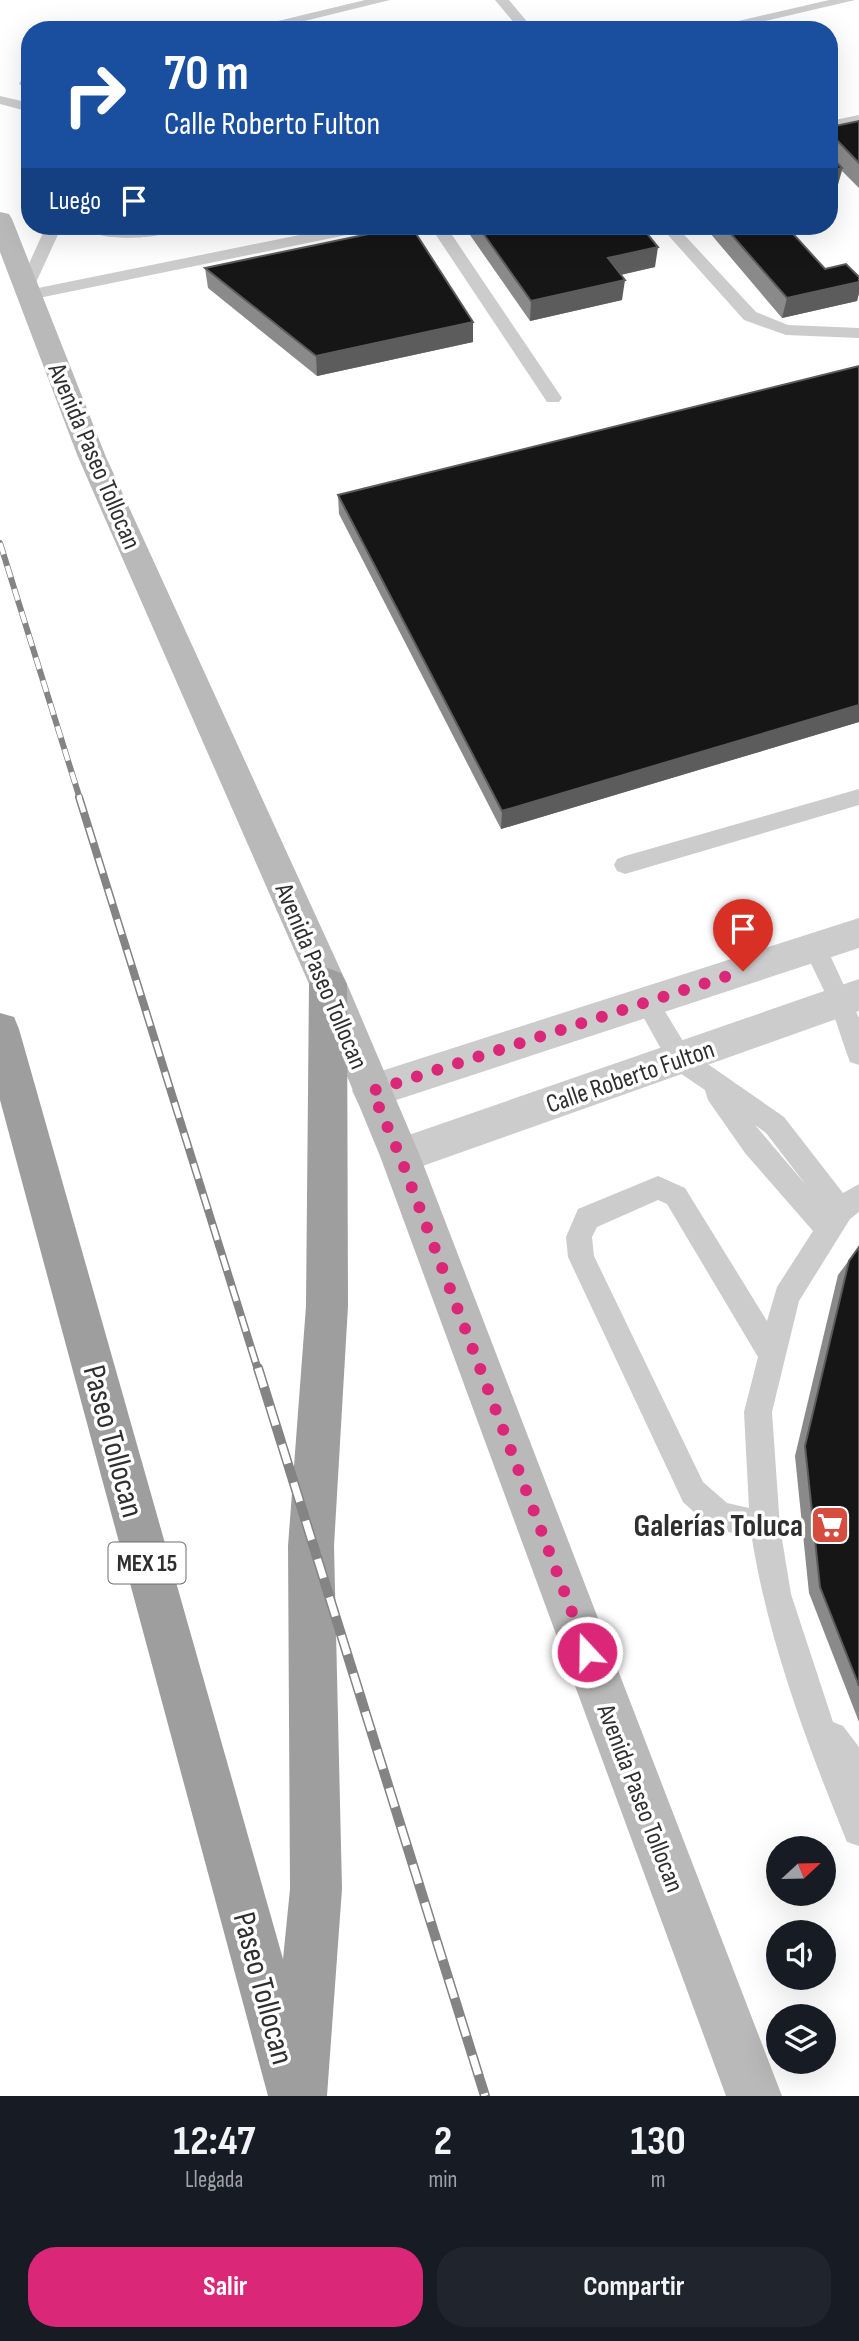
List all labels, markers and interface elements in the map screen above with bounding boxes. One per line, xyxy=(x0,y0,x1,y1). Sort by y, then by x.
text: 70 m xyxy=(164,45,249,104)
icon: right xyxy=(49,49,140,140)
text: Calle Roberto Fulton xyxy=(164,105,380,144)
icon: arrive xyxy=(115,182,153,220)
text: Luego xyxy=(49,186,101,217)
street label: Avenida Paseo Tollocan xyxy=(40,358,147,554)
street label: Avenida Paseo Tollocan xyxy=(267,878,374,1074)
pin xyxy=(713,899,773,971)
icon: arrive xyxy=(724,910,762,948)
street label: Calle Roberto Fulton xyxy=(542,1034,719,1121)
street label: Paseo Tollocan xyxy=(74,1361,152,1522)
supermarket icon: Galerías Toluca xyxy=(809,1504,851,1546)
place label: Galerías Toluca xyxy=(634,1507,803,1546)
road number: MEX 15 xyxy=(108,1542,186,1583)
position arrow xyxy=(550,1615,624,1689)
street label: Avenida Paseo Tollocan xyxy=(589,1699,690,1897)
north arrow xyxy=(766,1836,836,1906)
map controls xyxy=(766,1836,836,2074)
street label: Paseo Tollocan xyxy=(224,1908,302,2069)
button: sound xyxy=(766,1920,836,1990)
button: layers xyxy=(766,2004,836,2074)
text: 12:47 xyxy=(173,2116,255,2167)
text: 2 xyxy=(434,2116,452,2167)
text: 130 xyxy=(631,2116,686,2167)
text: Llegada xyxy=(185,2166,243,2194)
text: min xyxy=(428,2166,457,2194)
text: m xyxy=(651,2166,666,2194)
button: Salir xyxy=(28,2247,423,2327)
button: Compartir xyxy=(437,2247,831,2327)

